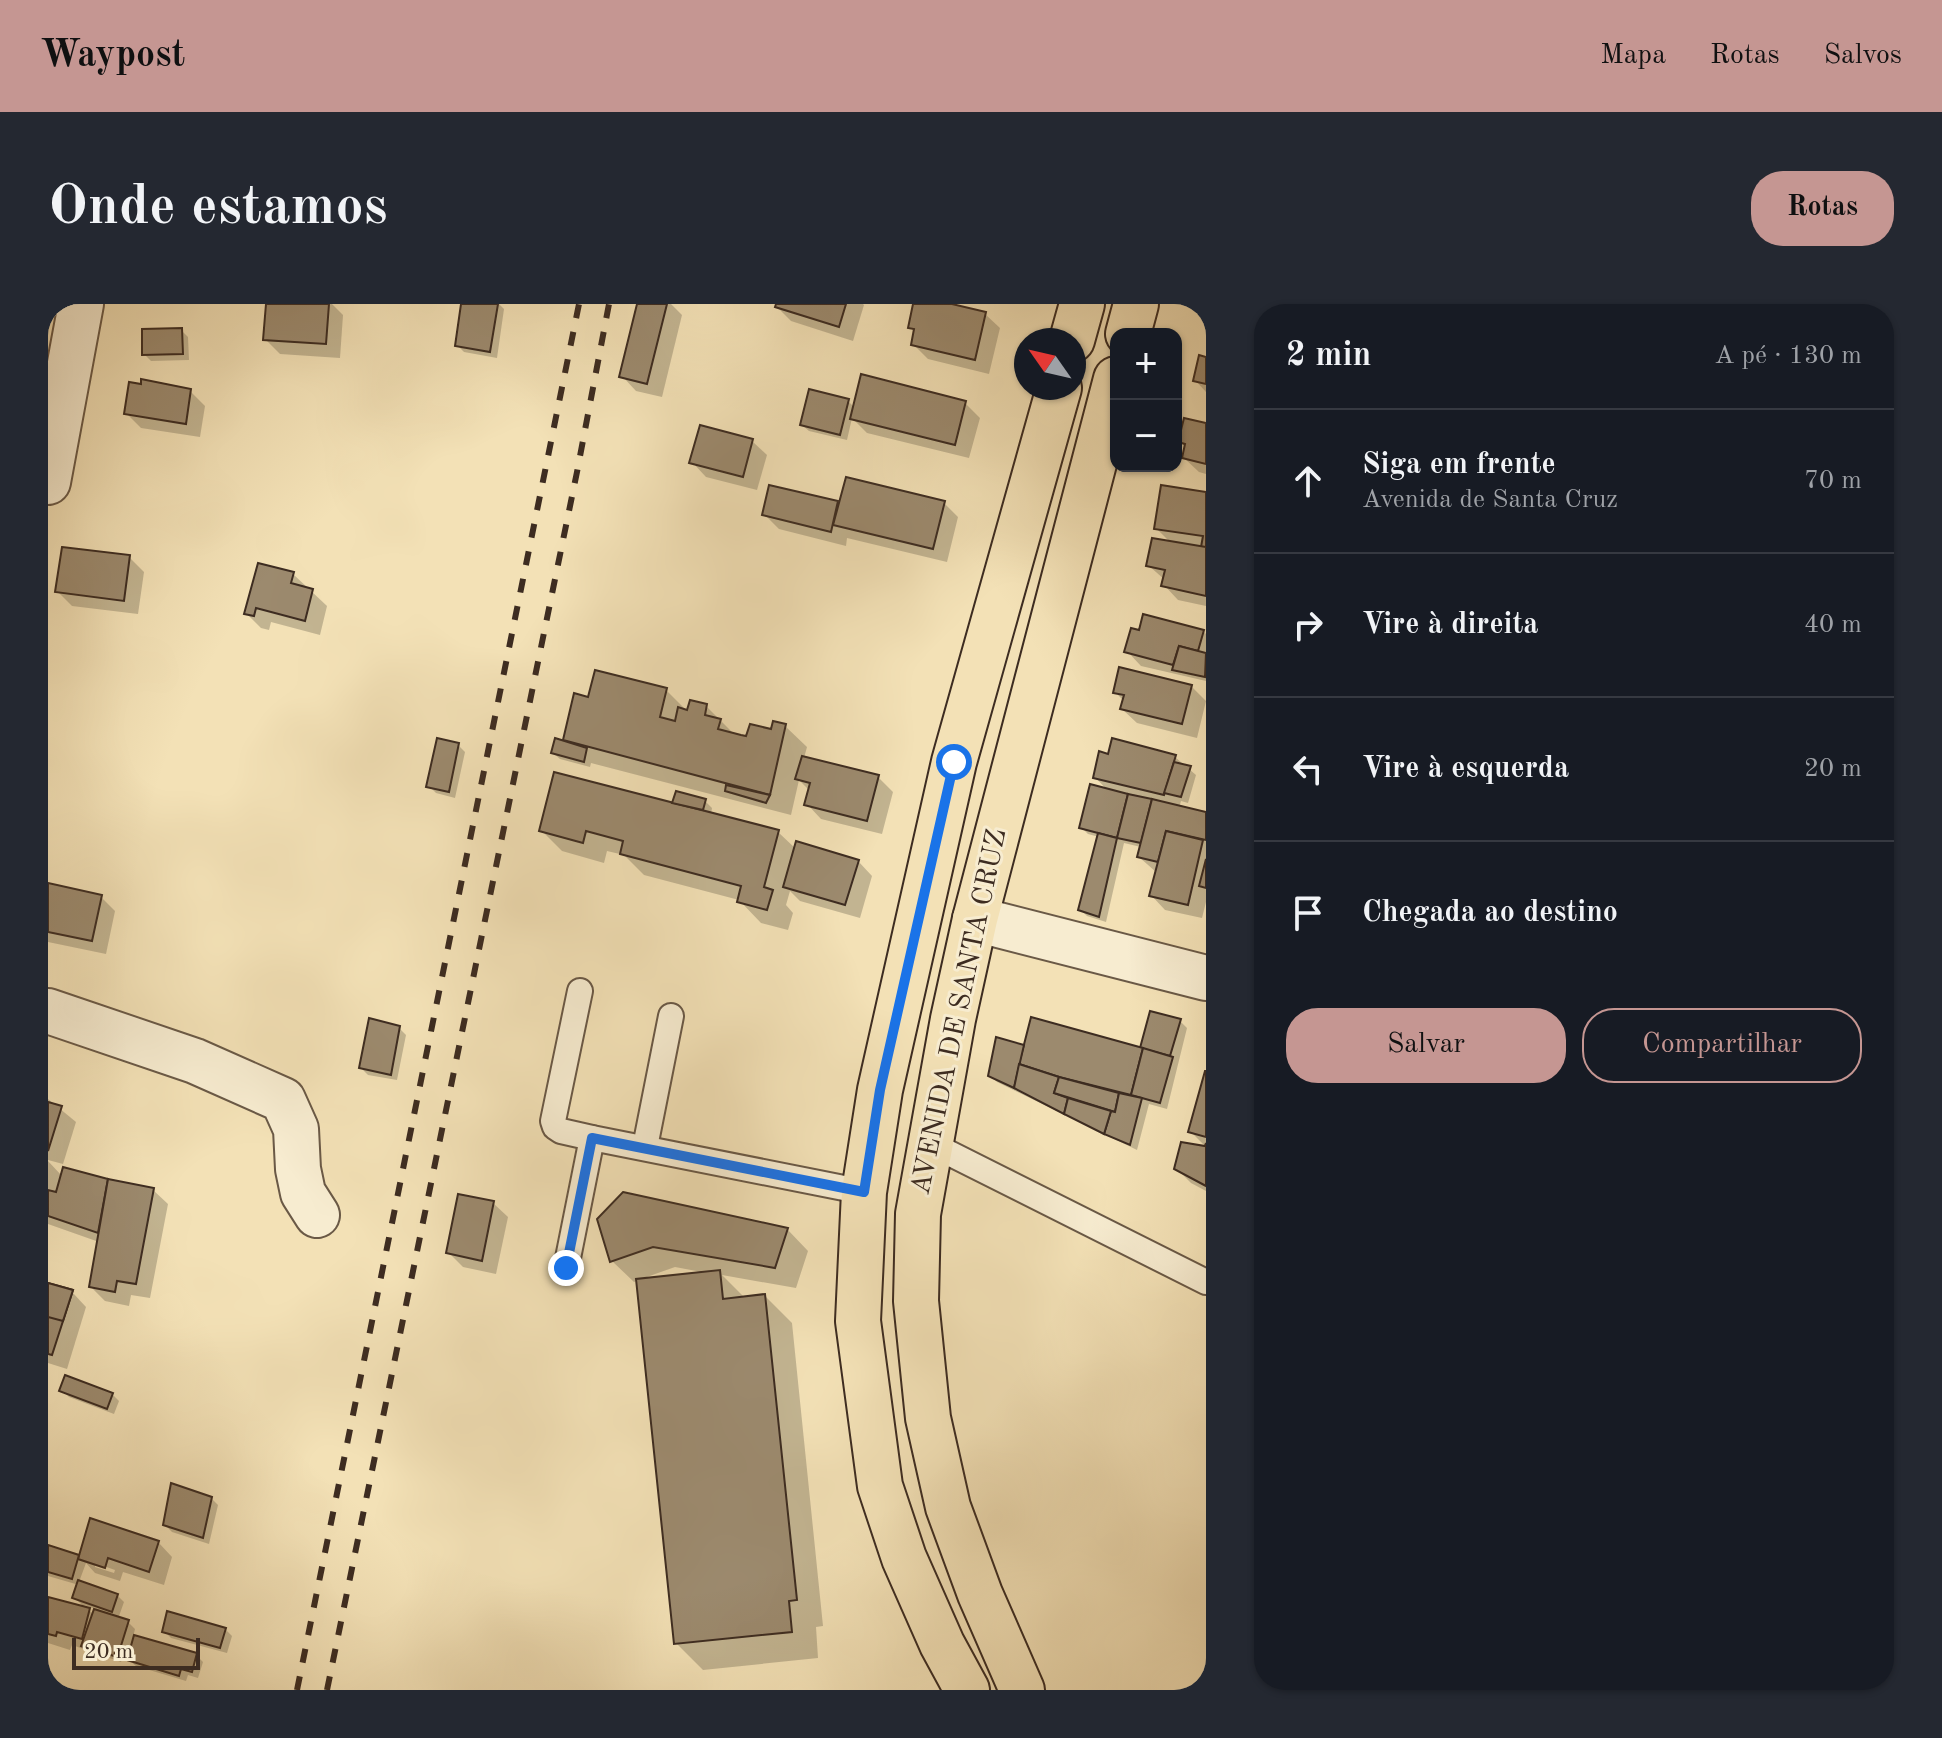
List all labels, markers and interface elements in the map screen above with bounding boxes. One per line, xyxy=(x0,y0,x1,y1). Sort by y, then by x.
text: Waypost xyxy=(40,37,185,75)
text: Mapa xyxy=(1600,42,1666,70)
text: Rotas xyxy=(1710,42,1780,70)
text: Salvos xyxy=(1824,42,1902,70)
button: Rotas xyxy=(1751,171,1894,246)
text: Onde estamos xyxy=(48,180,388,236)
north arrow xyxy=(1014,328,1086,400)
map controls xyxy=(1110,328,1182,472)
button: + xyxy=(1110,328,1182,400)
text: 2 min xyxy=(1286,339,1371,373)
text: A pé · 130 m xyxy=(1714,343,1862,369)
button: − xyxy=(1110,400,1182,472)
text: Siga em frente xyxy=(1362,450,1556,480)
icon: ahead xyxy=(1286,459,1330,503)
text: 70 m xyxy=(1804,468,1862,494)
text: Avenida de Santa Cruz xyxy=(1362,487,1618,513)
icon: right xyxy=(1286,603,1330,647)
text: Vire à direita xyxy=(1362,610,1539,640)
text: 40 m xyxy=(1804,612,1862,638)
route start xyxy=(936,744,972,780)
icon: left xyxy=(1286,747,1330,791)
text: Vire à esquerda xyxy=(1362,754,1569,784)
text: 20 m xyxy=(1804,756,1862,782)
street label: AVENIDA DE SANTA CRUZ xyxy=(908,827,1012,1197)
icon: arrive xyxy=(1286,891,1330,935)
text: Chegada ao destino xyxy=(1362,898,1618,928)
button: Salvar xyxy=(1286,1008,1566,1083)
button: Compartilhar xyxy=(1582,1008,1862,1083)
route end xyxy=(548,1250,584,1286)
scale bar xyxy=(72,1634,200,1670)
text: 20 m xyxy=(84,1641,133,1663)

